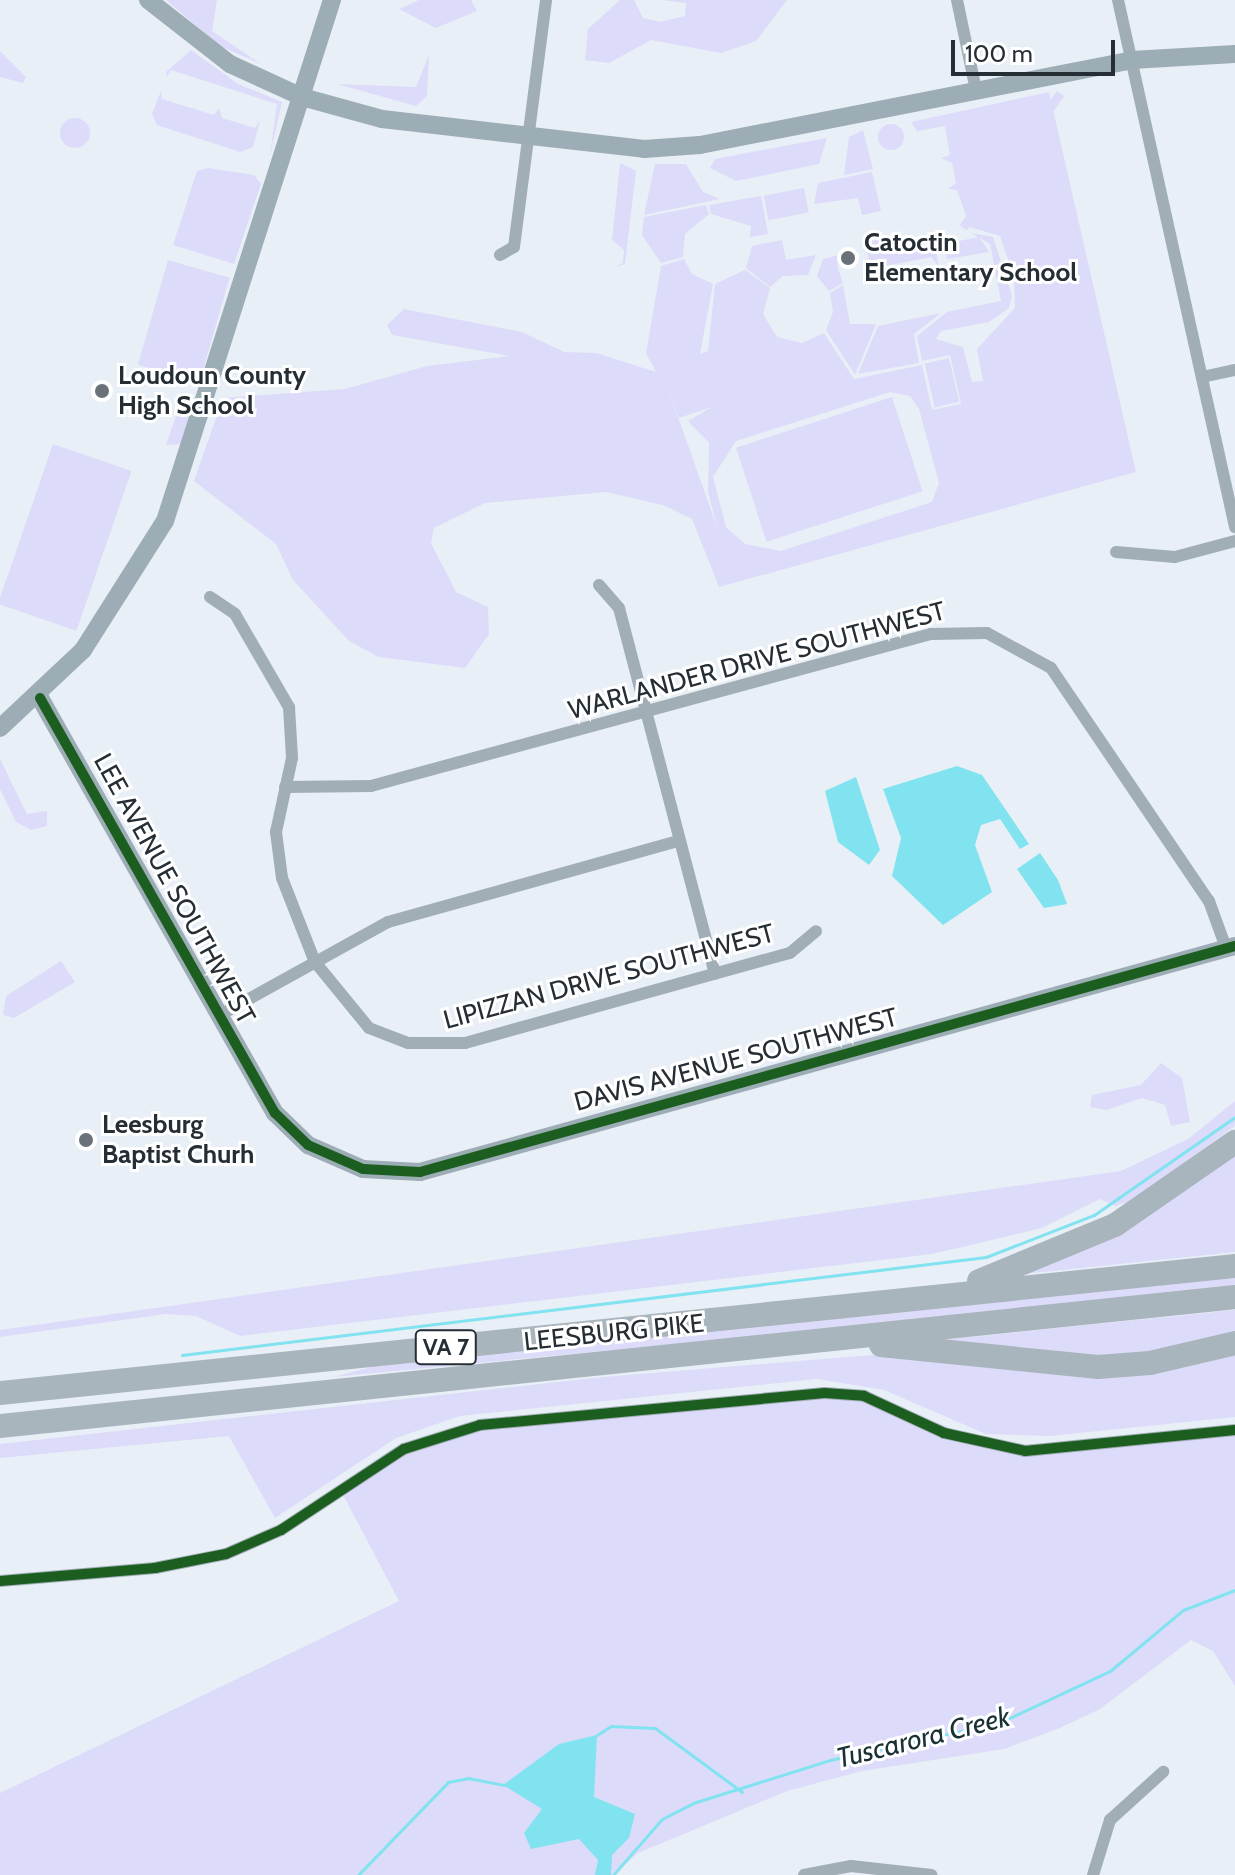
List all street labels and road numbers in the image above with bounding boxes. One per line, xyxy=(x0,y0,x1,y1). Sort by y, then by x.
street label: WARLANDER DRIVE SOUTHWEST xyxy=(565,596,949,726)
street label: LEE AVENUE SOUTHWEST xyxy=(87,748,261,1030)
street label: LIPIZZAN DRIVE SOUTHWEST xyxy=(440,918,778,1036)
street label: DAVIS AVENUE SOUTHWEST xyxy=(571,1002,901,1118)
street label: LEESBURG PIKE xyxy=(522,1308,706,1358)
road number: VA 7 xyxy=(414,1327,478,1367)

